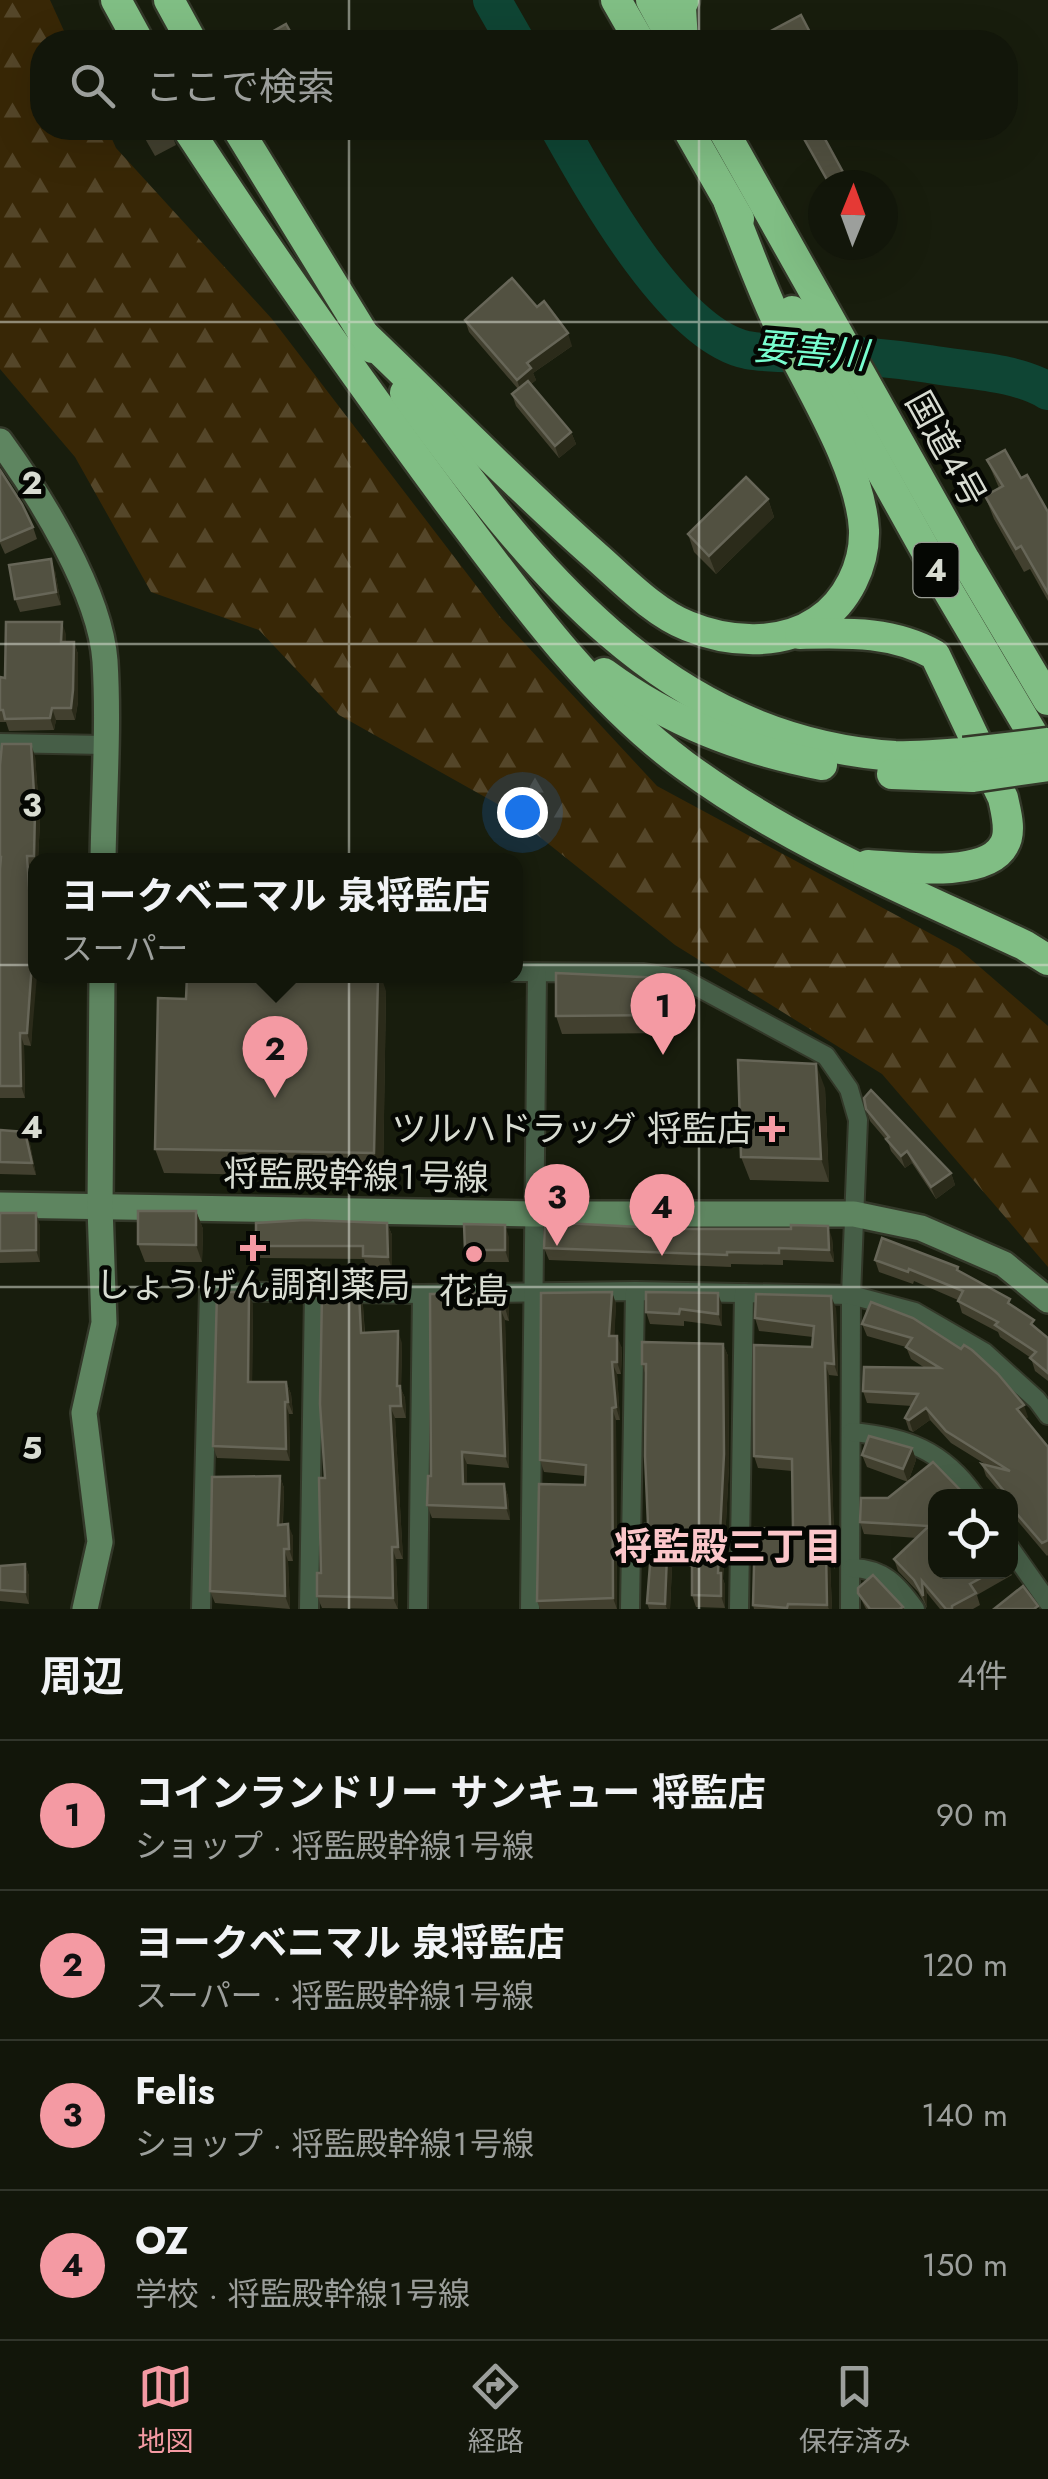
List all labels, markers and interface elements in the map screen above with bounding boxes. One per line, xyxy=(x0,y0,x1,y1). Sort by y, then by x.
search box xyxy=(30,30,1018,140)
icon: search xyxy=(65,58,120,113)
text: ここで検索 xyxy=(145,59,335,114)
north arrow xyxy=(808,170,898,260)
water label: 要害川 xyxy=(752,318,874,383)
street label: 国道4号 xyxy=(894,382,998,516)
text: 2 xyxy=(22,460,43,506)
road number: 4 xyxy=(914,543,958,597)
text: 3 xyxy=(22,782,42,828)
your location xyxy=(497,787,548,838)
popup xyxy=(28,853,523,983)
text: ヨークベニマル 泉将監店 xyxy=(61,868,490,923)
text: スーパー xyxy=(61,926,188,972)
pin: 1 xyxy=(630,972,696,1055)
pin: 2 xyxy=(242,1016,308,1098)
text: 4 xyxy=(21,1104,43,1150)
place label: ツルハドラッグ 将監店 xyxy=(391,1104,752,1154)
marker: ツルハドラッグ 将監店 xyxy=(761,1118,783,1140)
street label: 将監殿幹線１号線 xyxy=(223,1149,489,1203)
pin: 3 xyxy=(524,1164,590,1246)
pin: 4 xyxy=(630,1174,694,1256)
marker: しょうげん調剤薬局 xyxy=(242,1237,264,1259)
marker: 花島 xyxy=(463,1243,485,1265)
place label: しょうげん調剤薬局 xyxy=(95,1260,411,1310)
place label: 花島 xyxy=(439,1266,509,1316)
text: 5 xyxy=(22,1425,42,1471)
map controls xyxy=(928,1489,1018,1579)
button: locate xyxy=(928,1489,1018,1579)
district label: 将監殿三丁目 xyxy=(614,1519,842,1574)
text: 周辺 xyxy=(40,1646,124,1707)
text: 4件 xyxy=(957,1653,1008,1699)
text: コインランドリー サンキュー 将監店 xyxy=(135,1765,766,1820)
text: 1 xyxy=(64,1792,81,1838)
text: 90 m xyxy=(936,1792,1008,1838)
text: ショップ · 将監殿幹線１号線 xyxy=(135,1823,534,1869)
text: ヨークベニマル 泉将監店 xyxy=(135,1915,564,1970)
text: 2 xyxy=(62,1942,83,1988)
text: 120 m xyxy=(922,1942,1008,1988)
text: スーパー · 将監殿幹線１号線 xyxy=(135,1973,534,2019)
text: Felis xyxy=(135,2063,215,2118)
text: 3 xyxy=(63,2092,82,2138)
text: 140 m xyxy=(921,2092,1008,2138)
text: ショップ · 将監殿幹線１号線 xyxy=(135,2121,534,2167)
text: OZ xyxy=(135,2213,189,2268)
text: 4 xyxy=(61,2242,84,2288)
text: 150 m xyxy=(922,2242,1008,2288)
text: 学校 · 将監殿幹線１号線 xyxy=(135,2271,470,2317)
tab: 地図 xyxy=(137,2359,193,2462)
tab: 経路 xyxy=(468,2359,524,2462)
tab: 保存済み xyxy=(799,2359,911,2462)

